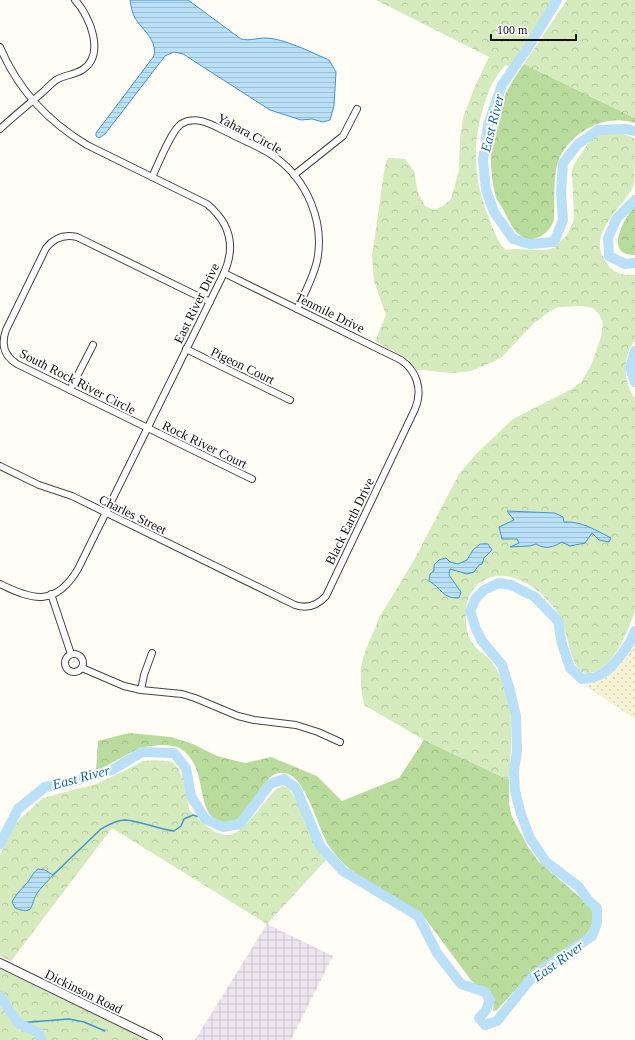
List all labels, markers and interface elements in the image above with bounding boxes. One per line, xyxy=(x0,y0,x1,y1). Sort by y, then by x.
scale bar xyxy=(491,16,576,42)
text: 100 m xyxy=(497,23,528,37)
water label: East River xyxy=(478,92,507,154)
street label: Yahara Circle xyxy=(215,110,285,157)
street label: East River Drive xyxy=(171,260,222,346)
street label: Tenmile Drive xyxy=(293,289,367,336)
street label: Pigeon Court xyxy=(208,344,277,387)
street label: South Rock River Circle xyxy=(17,346,138,417)
street label: Rock River Court xyxy=(160,417,250,472)
street label: Black Earth Drive xyxy=(322,475,377,567)
street label: Charles Street xyxy=(97,492,169,537)
water label: East River xyxy=(50,762,112,793)
water label: East River xyxy=(529,938,587,985)
street label: Dickinson Road xyxy=(43,966,125,1017)

